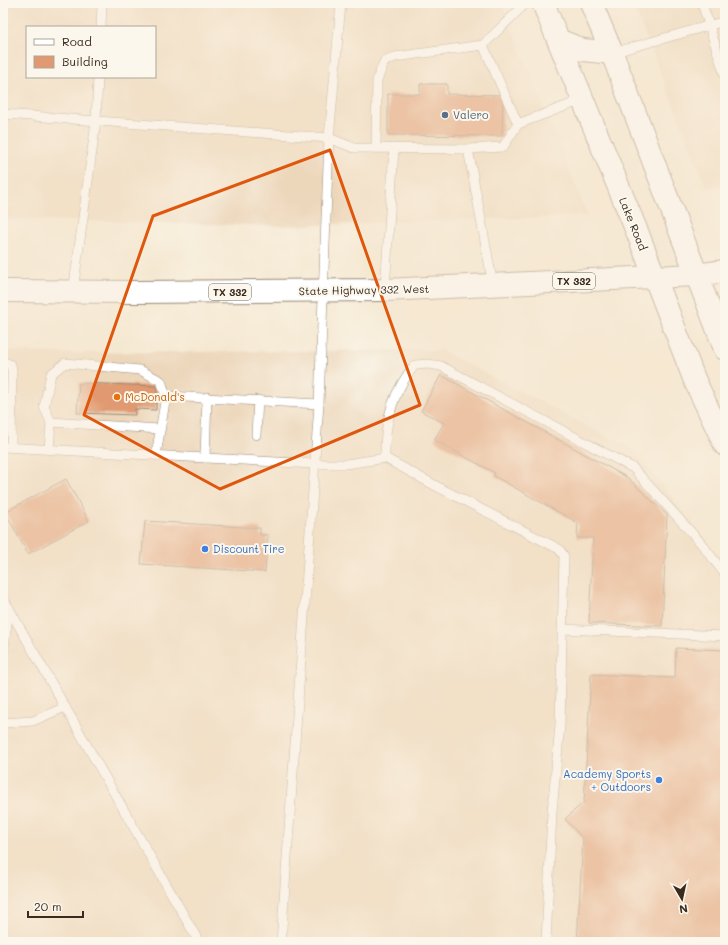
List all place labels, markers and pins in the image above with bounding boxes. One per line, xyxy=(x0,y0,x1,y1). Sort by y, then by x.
place label: Valero xyxy=(453,107,489,122)
marker: Valero xyxy=(440,110,450,120)
place label: McDonald's xyxy=(125,389,185,404)
marker: McDonald's xyxy=(112,392,122,402)
place label: Discount Tire xyxy=(213,541,285,556)
marker: Discount Tire xyxy=(200,544,210,554)
place label: Academy Sports + Outdoors xyxy=(563,766,651,794)
marker: Academy Sports + Outdoors xyxy=(654,775,664,785)

